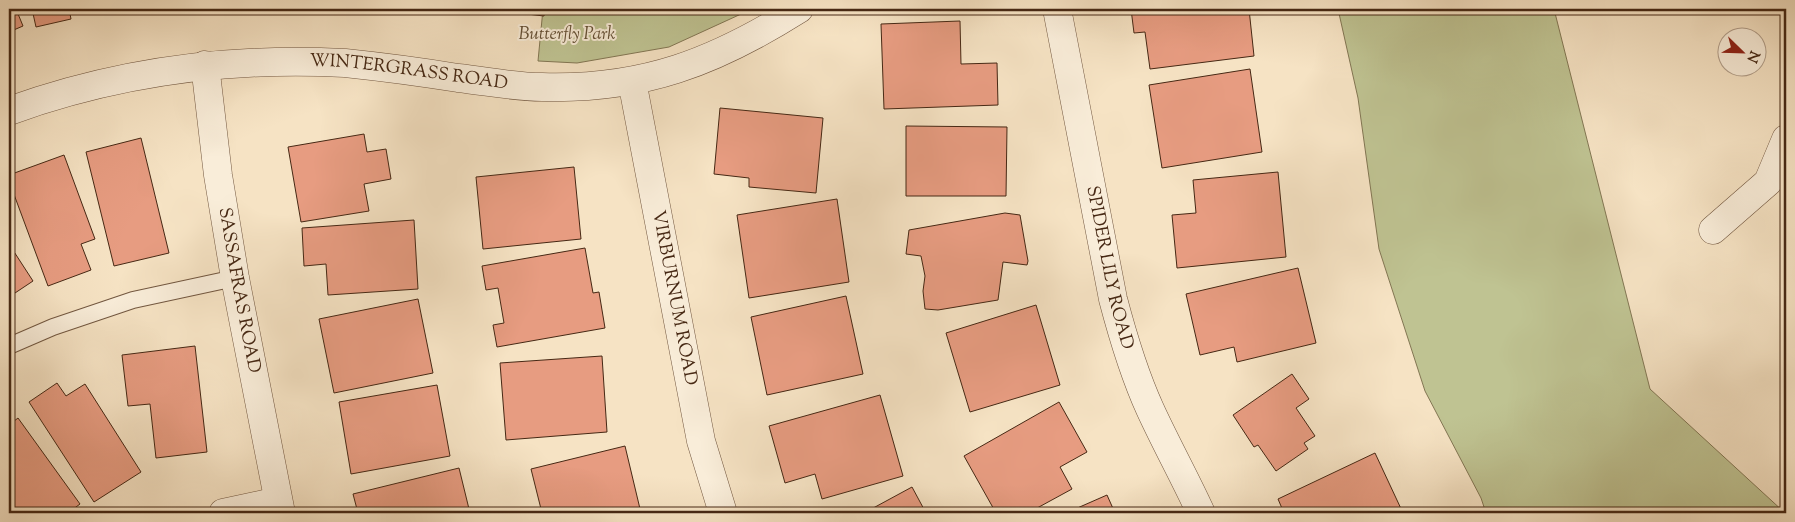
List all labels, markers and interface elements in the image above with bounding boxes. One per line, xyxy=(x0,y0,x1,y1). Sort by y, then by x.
park label: Butterfly Park xyxy=(519,22,615,48)
north arrow xyxy=(1718,28,1768,78)
text: N xyxy=(1741,47,1764,65)
street label: WINTERGRASS ROAD xyxy=(309,49,509,98)
street label: SPIDER LILY ROAD xyxy=(1078,184,1140,353)
street label: SASSAFRAS ROAD xyxy=(211,206,266,375)
street label: VIRBURNUM ROAD xyxy=(644,208,703,388)

